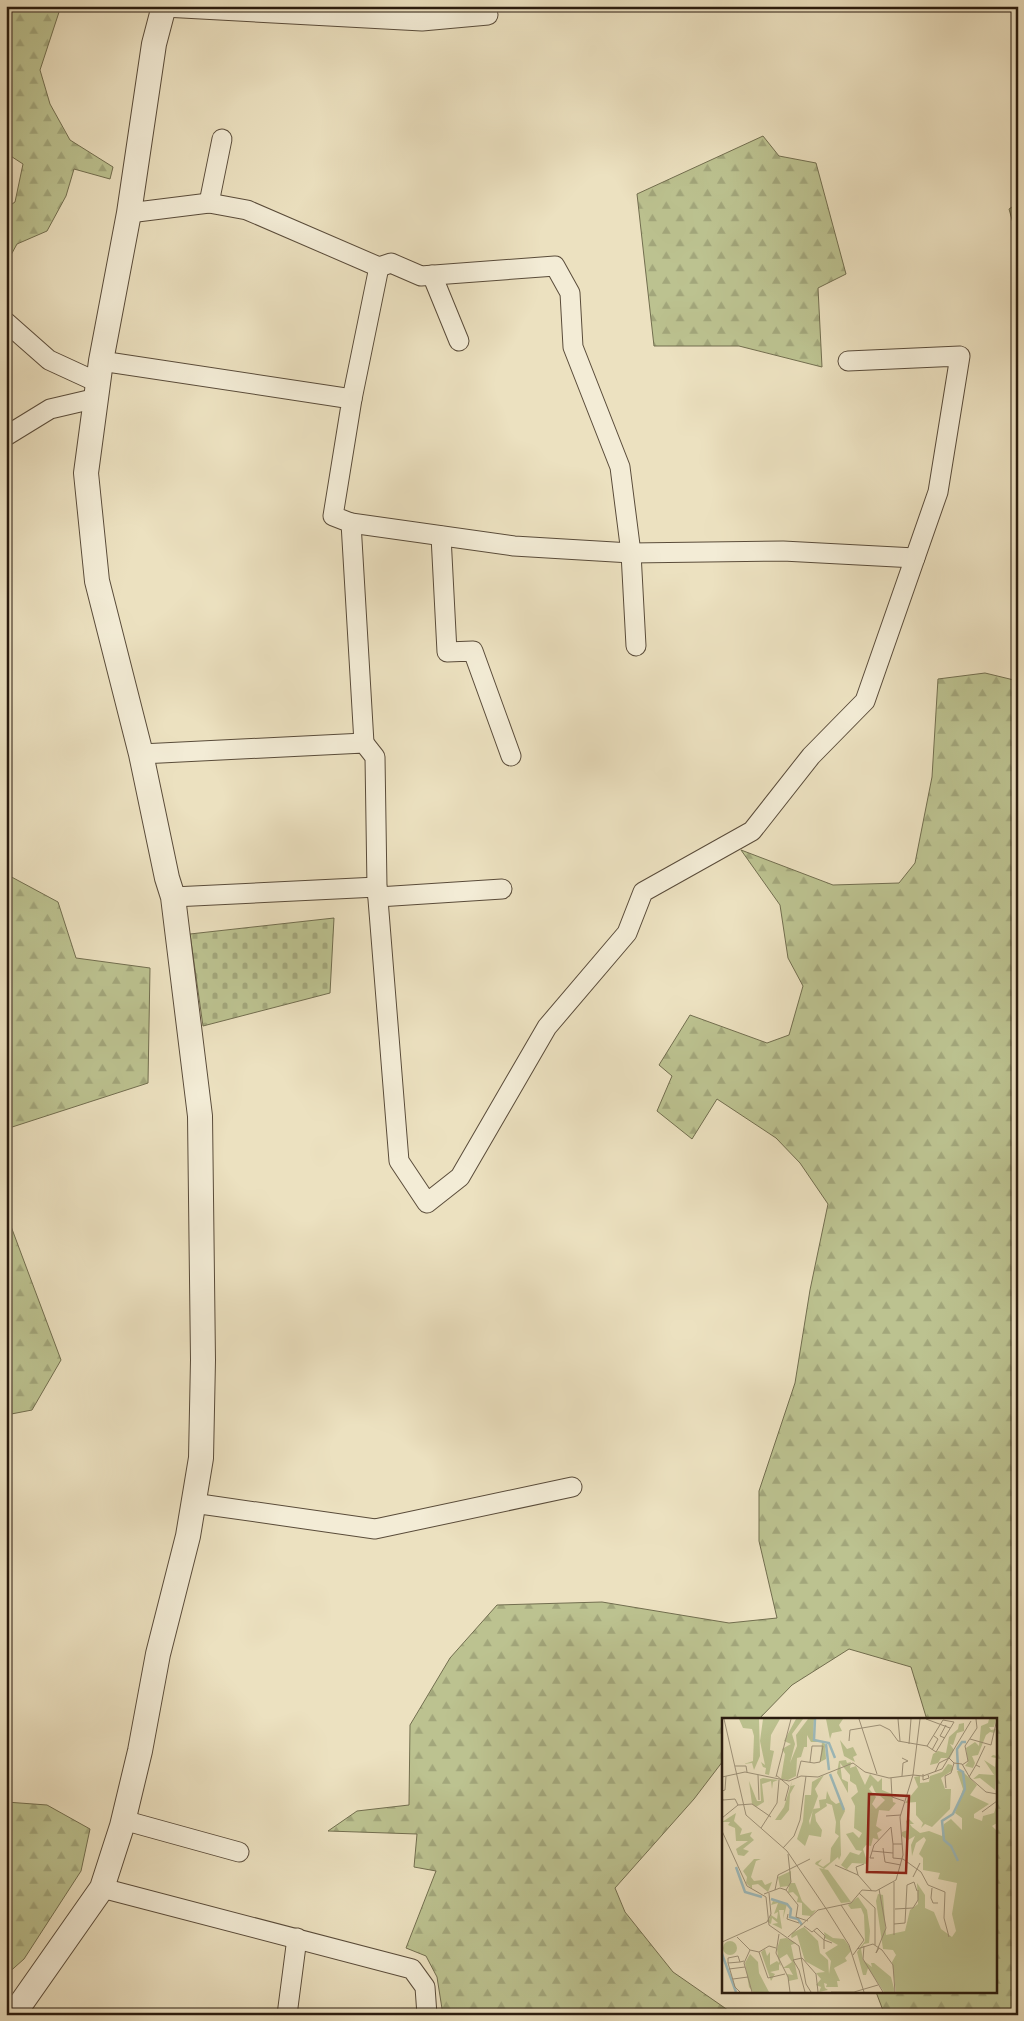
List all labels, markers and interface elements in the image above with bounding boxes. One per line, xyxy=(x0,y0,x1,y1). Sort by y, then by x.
inset map xyxy=(722,1718,996,1994)

